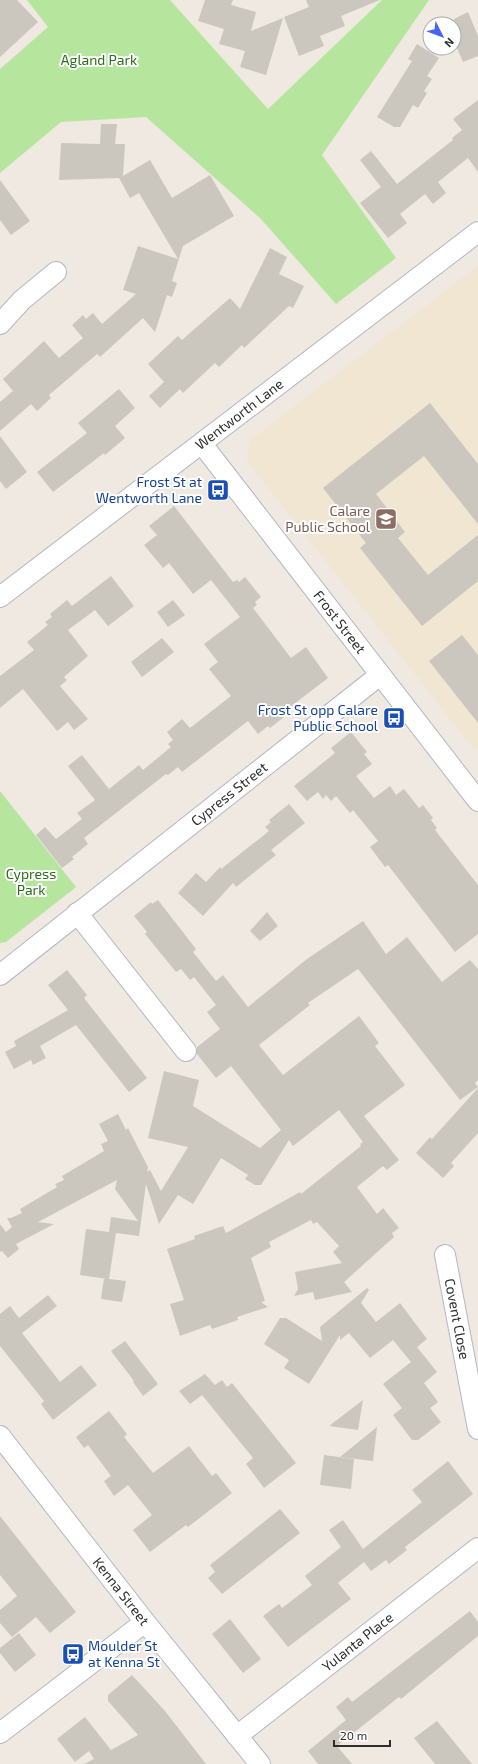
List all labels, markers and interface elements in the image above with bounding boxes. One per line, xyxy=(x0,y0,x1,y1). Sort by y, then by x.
north arrow xyxy=(422,16,462,56)
text: N xyxy=(442,36,457,50)
park label: Agland Park xyxy=(61,51,137,68)
street label: Wentworth Lane xyxy=(192,375,286,453)
place label: Frost St at Wentworth Lane xyxy=(96,473,202,506)
bus stop icon: Frost St at Wentworth Lane xyxy=(205,477,231,503)
place label: Calare Public School xyxy=(285,502,371,535)
school or university icon: Calare Public School xyxy=(373,506,399,532)
street label: Frost Street xyxy=(310,587,370,657)
place label: Frost St opp Calare Public School xyxy=(258,701,379,734)
bus stop icon: Frost St opp Calare Public School xyxy=(381,705,407,731)
street label: Cypress Street xyxy=(187,758,271,829)
park label: Cypress Park xyxy=(6,865,56,898)
street label: Covent Close xyxy=(442,1277,474,1361)
street label: Kenna Street xyxy=(90,1554,153,1628)
street label: Yulanta Place xyxy=(318,1608,396,1675)
place label: Moulder St at Kenna St xyxy=(88,1637,160,1670)
bus stop icon: Moulder St at Kenna St xyxy=(60,1641,86,1667)
scale bar xyxy=(334,1722,390,1748)
text: 20 m xyxy=(340,1728,367,1742)

